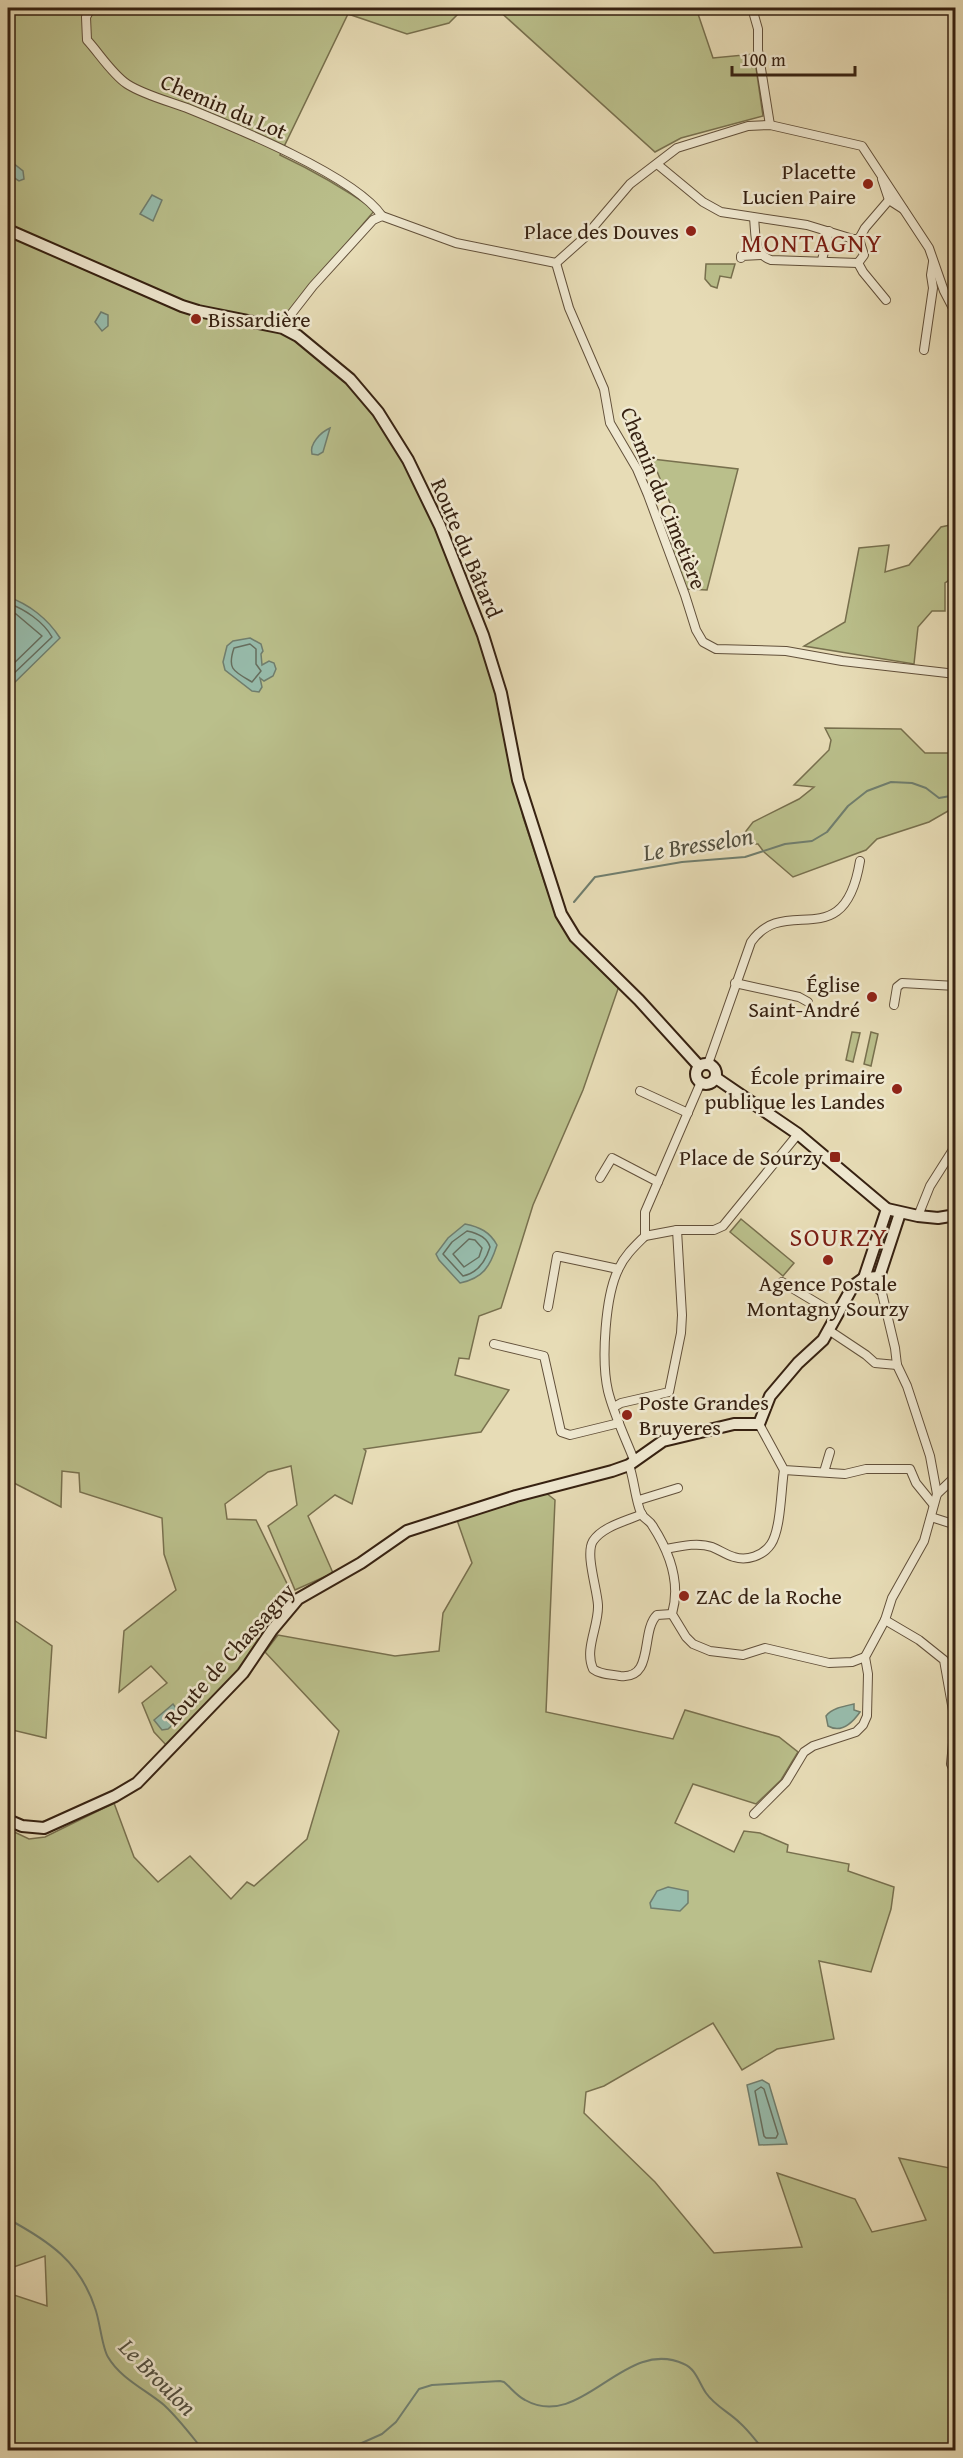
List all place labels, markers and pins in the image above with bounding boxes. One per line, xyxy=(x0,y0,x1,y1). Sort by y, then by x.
place label: Placette Lucien Paire xyxy=(742,155,856,212)
marker: Placette Lucien Paire xyxy=(861,177,875,191)
place label: Place des Douves xyxy=(524,215,679,247)
marker: Place des Douves xyxy=(684,224,698,238)
place label: Bissardière xyxy=(208,303,311,335)
marker: Bissardière xyxy=(189,312,203,326)
place label: Église Saint-André xyxy=(748,968,860,1025)
marker: Église Saint-André xyxy=(865,990,879,1004)
place label: École primaire publique les Landes xyxy=(704,1060,885,1117)
marker: École primaire publique les Landes xyxy=(890,1082,904,1096)
place label: Place de Sourzy xyxy=(679,1141,823,1173)
marker: Place de Sourzy xyxy=(828,1150,842,1164)
marker: Agence Postale Montagny Sourzy xyxy=(821,1253,835,1267)
place label: Agence Postale Montagny Sourzy xyxy=(747,1267,909,1324)
place label: Poste Grandes Bruyeres xyxy=(639,1386,769,1443)
marker: Poste Grandes Bruyeres xyxy=(620,1408,634,1422)
place label: ZAC de la Roche xyxy=(696,1580,842,1612)
marker: ZAC de la Roche xyxy=(677,1589,691,1603)

